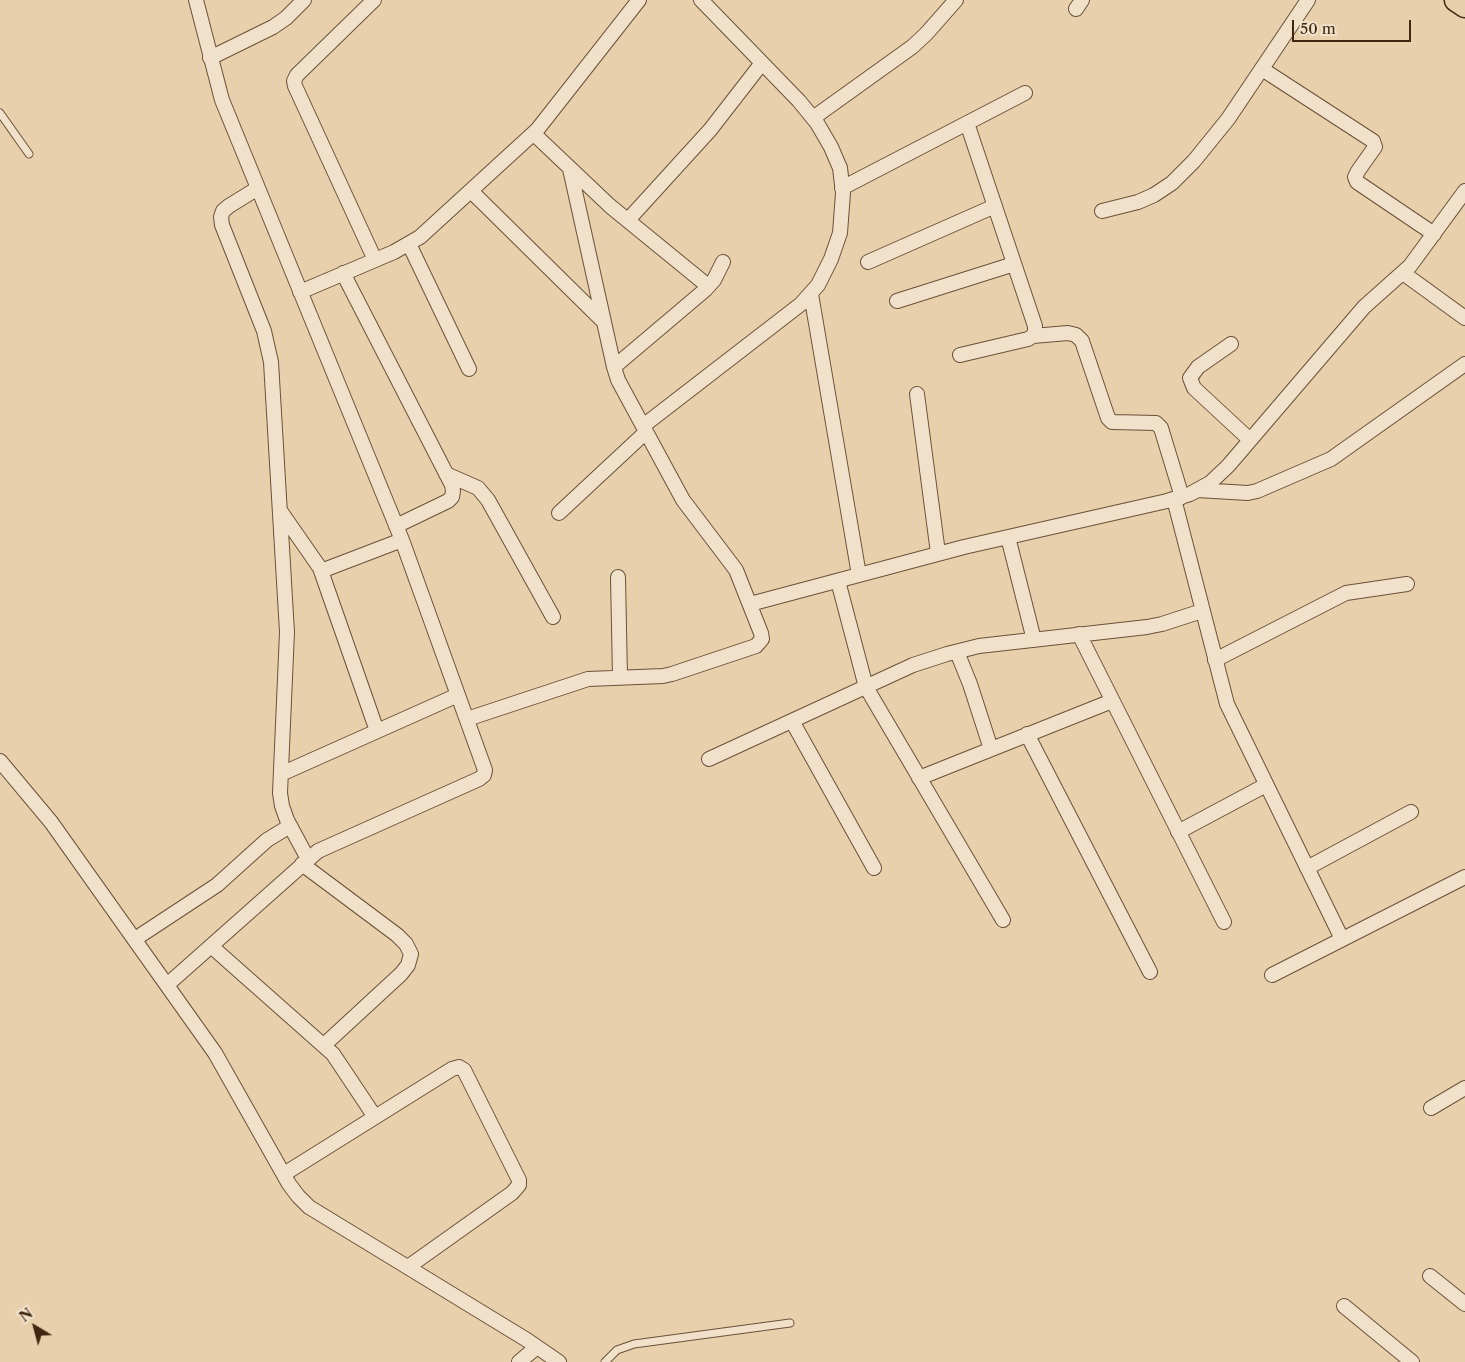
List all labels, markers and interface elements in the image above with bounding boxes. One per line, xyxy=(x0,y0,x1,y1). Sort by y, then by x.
scale bar xyxy=(1295,10,1414,42)
text: 50 m xyxy=(1300,19,1336,38)
north arrow xyxy=(10,1302,60,1352)
text: N xyxy=(16,1304,36,1326)

